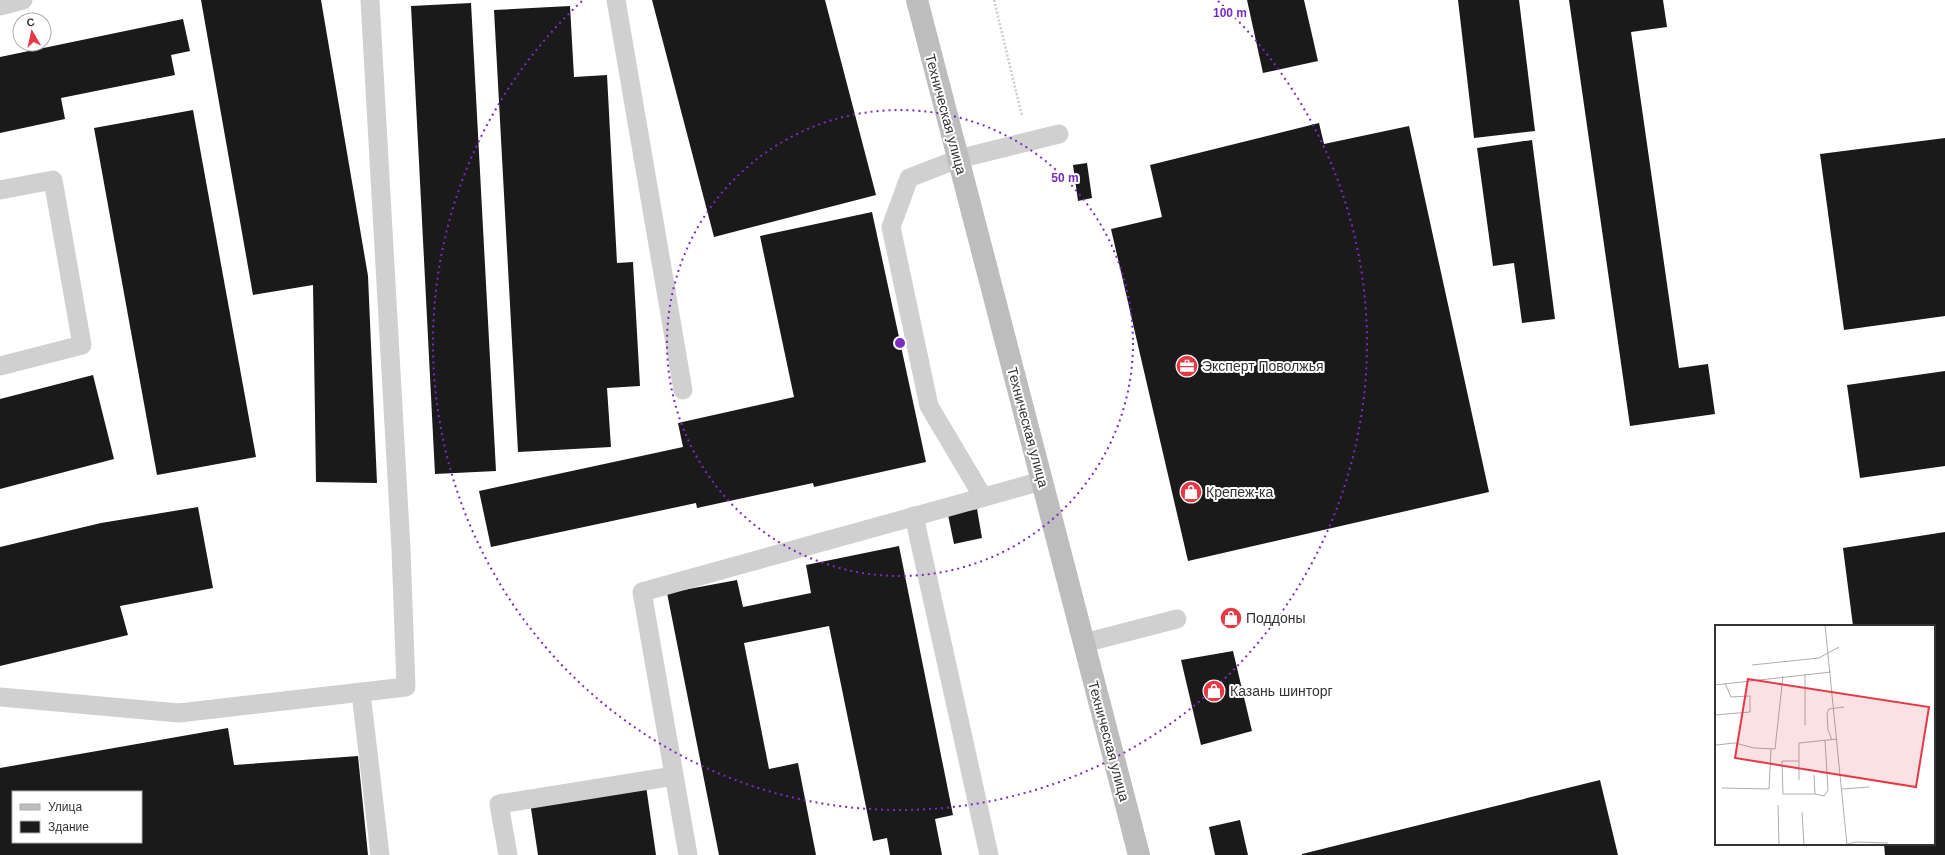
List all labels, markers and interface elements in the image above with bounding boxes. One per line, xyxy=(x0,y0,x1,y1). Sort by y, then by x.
text: 100 m xyxy=(1213,6,1247,20)
north arrow xyxy=(12,12,52,52)
text: С xyxy=(26,16,35,29)
street label: Техническая улица xyxy=(922,52,970,176)
text: 50 m xyxy=(1051,171,1079,185)
centre of rings xyxy=(893,336,907,350)
office icon: Эксперт Поволжья xyxy=(1174,353,1200,379)
place label: Эксперт Поволжья xyxy=(1202,358,1324,374)
street label: Техническая улица xyxy=(1004,365,1052,489)
shop icon: Крепеж-ка xyxy=(1178,479,1204,505)
place label: Крепеж-ка xyxy=(1206,484,1273,500)
shop icon: Поддоны xyxy=(1218,605,1244,631)
place label: Поддоны xyxy=(1246,610,1305,626)
inset map xyxy=(1715,625,1935,845)
shop icon: Казань шинторг xyxy=(1201,678,1227,704)
street label: Техническая улица xyxy=(1085,679,1133,803)
place label: Казань шинторг xyxy=(1230,683,1333,699)
legend xyxy=(12,791,142,843)
text: Улица xyxy=(48,800,82,814)
text: Здание xyxy=(48,820,89,834)

